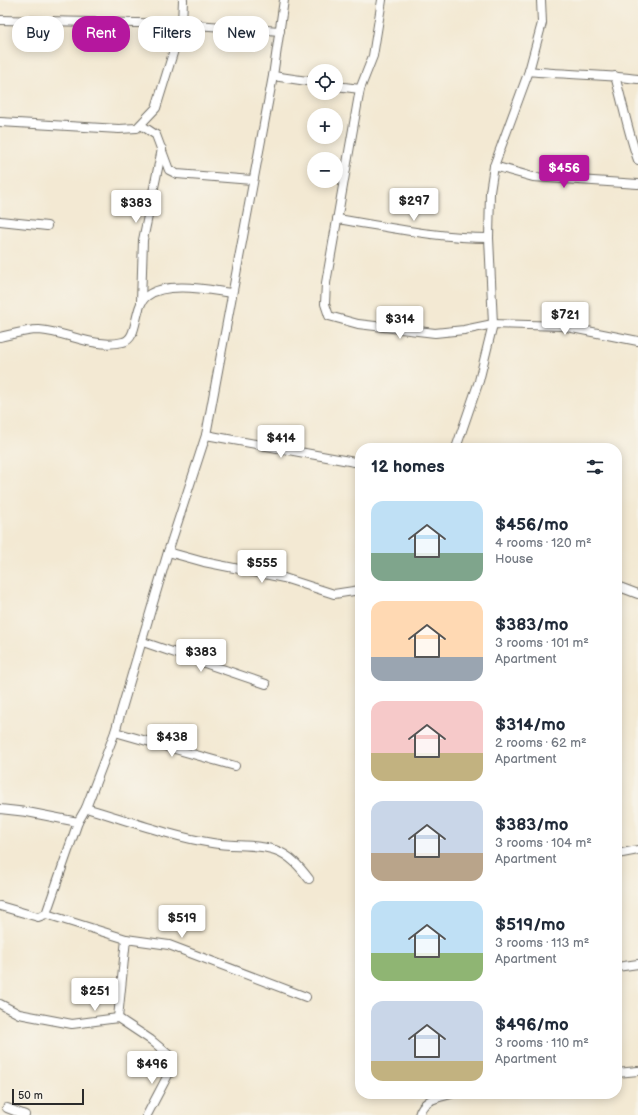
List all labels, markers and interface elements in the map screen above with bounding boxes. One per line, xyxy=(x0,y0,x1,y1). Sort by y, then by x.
chip: Buy xyxy=(12,16,64,52)
chip: Rent xyxy=(72,16,130,52)
chip: Filters xyxy=(138,16,205,52)
chip: New xyxy=(213,16,269,52)
map controls xyxy=(307,64,343,188)
button: locate xyxy=(307,64,343,100)
button: + xyxy=(307,108,343,144)
button: − xyxy=(307,152,343,188)
pin: $456 xyxy=(540,155,588,189)
text: $456 xyxy=(548,160,580,176)
pin: $297 xyxy=(390,188,438,222)
pin: $383 xyxy=(112,190,160,224)
text: $297 xyxy=(398,193,430,209)
text: $383 xyxy=(120,195,152,211)
pin: $721 xyxy=(541,302,589,336)
pin: $314 xyxy=(376,306,424,340)
text: $721 xyxy=(551,307,579,323)
text: $314 xyxy=(385,311,415,327)
pin: $414 xyxy=(257,425,305,459)
text: $414 xyxy=(266,430,296,446)
icon: filters xyxy=(584,456,606,478)
text: 12 homes xyxy=(371,457,445,477)
text: $456/mo xyxy=(495,515,568,535)
icon: home xyxy=(403,517,451,565)
text: 4 rooms · 120 m² xyxy=(495,535,592,551)
pin: $555 xyxy=(238,550,286,584)
text: House xyxy=(495,551,533,567)
text: $555 xyxy=(246,555,278,571)
text: $383/mo xyxy=(495,615,568,635)
icon: home xyxy=(403,617,451,665)
text: 3 rooms · 101 m² xyxy=(495,635,589,651)
pin: $383 xyxy=(177,639,225,673)
text: $383 xyxy=(185,644,217,660)
text: Apartment xyxy=(495,651,556,667)
text: $314/mo xyxy=(495,715,565,735)
icon: home xyxy=(403,717,451,765)
pin: $438 xyxy=(148,724,196,758)
text: $438 xyxy=(156,729,188,745)
text: 2 rooms · 62 m² xyxy=(495,735,587,751)
text: Apartment xyxy=(495,751,556,767)
text: $383/mo xyxy=(495,815,568,835)
icon: home xyxy=(403,817,451,865)
text: 3 rooms · 104 m² xyxy=(495,835,592,851)
text: Apartment xyxy=(495,851,556,867)
pin: $519 xyxy=(158,905,206,939)
text: $519 xyxy=(167,910,197,926)
text: $519/mo xyxy=(495,915,565,935)
icon: home xyxy=(403,917,451,965)
text: 3 rooms · 113 m² xyxy=(495,935,589,951)
text: Apartment xyxy=(495,951,556,967)
pin: $251 xyxy=(71,978,119,1012)
text: $251 xyxy=(80,983,110,999)
text: $496/mo xyxy=(495,1015,569,1035)
icon: home xyxy=(403,1017,451,1065)
text: 3 rooms · 110 m² xyxy=(495,1035,589,1051)
pin: $496 xyxy=(128,1051,176,1085)
text: Apartment xyxy=(495,1051,556,1067)
text: $496 xyxy=(136,1056,168,1072)
scale bar xyxy=(12,1087,84,1106)
text: 50 m xyxy=(18,1089,43,1102)

